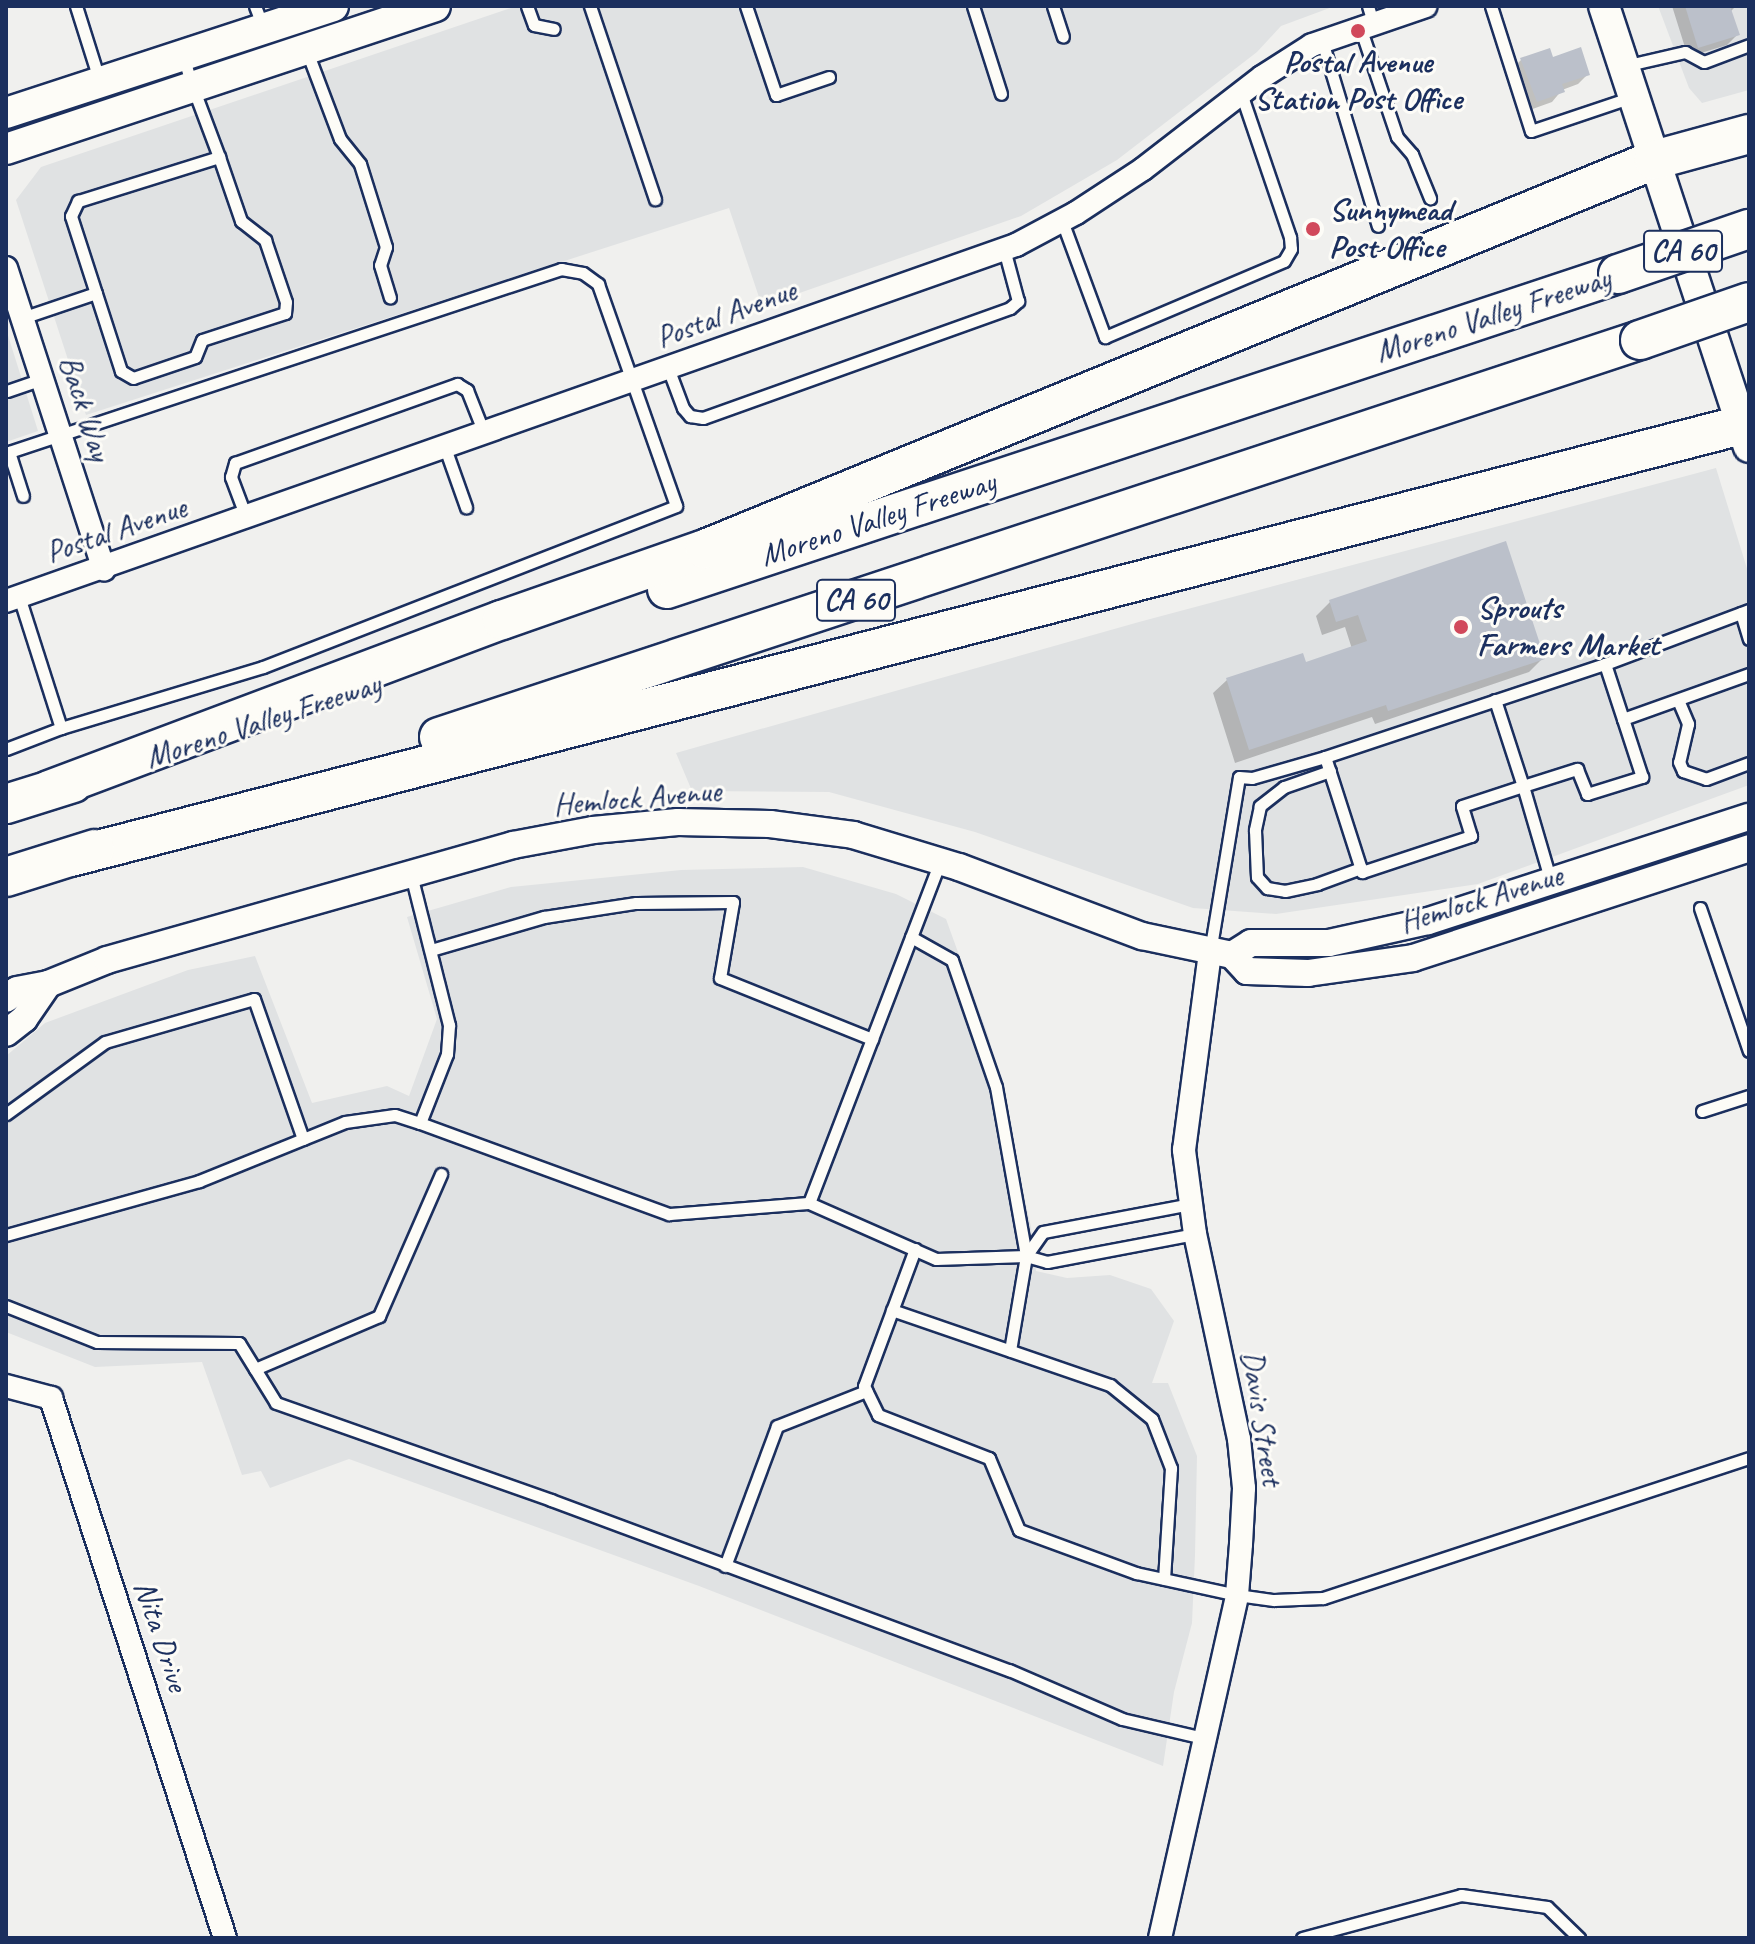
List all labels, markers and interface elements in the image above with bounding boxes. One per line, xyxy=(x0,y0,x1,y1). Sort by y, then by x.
marker: Postal Avenue Station Post Office xyxy=(1349,22,1367,40)
place label: Postal Avenue Station Post Office xyxy=(1255,44,1461,119)
place label: Sunnymead Post Office xyxy=(1329,192,1451,267)
marker: Sunnymead Post Office xyxy=(1304,220,1322,238)
road number: CA 60 xyxy=(1643,225,1723,277)
street label: Moreno Valley Freeway xyxy=(1371,259,1615,371)
street label: Postal Avenue xyxy=(651,271,801,357)
street label: Back Way xyxy=(50,350,120,466)
street label: Moreno Valley Freeway xyxy=(756,463,1000,575)
street label: Postal Avenue xyxy=(41,488,191,572)
road number: CA 60 xyxy=(816,574,896,626)
place label: Sprouts Farmers Market xyxy=(1477,590,1660,665)
marker: Sprouts Farmers Market xyxy=(1452,618,1470,636)
street label: Moreno Valley Freeway xyxy=(141,665,385,777)
street label: Hemlock Avenue xyxy=(552,772,722,824)
street label: Hemlock Avenue xyxy=(1395,856,1567,942)
street label: Davis Street xyxy=(1232,1347,1292,1489)
street label: Nita Drive xyxy=(125,1576,197,1696)

